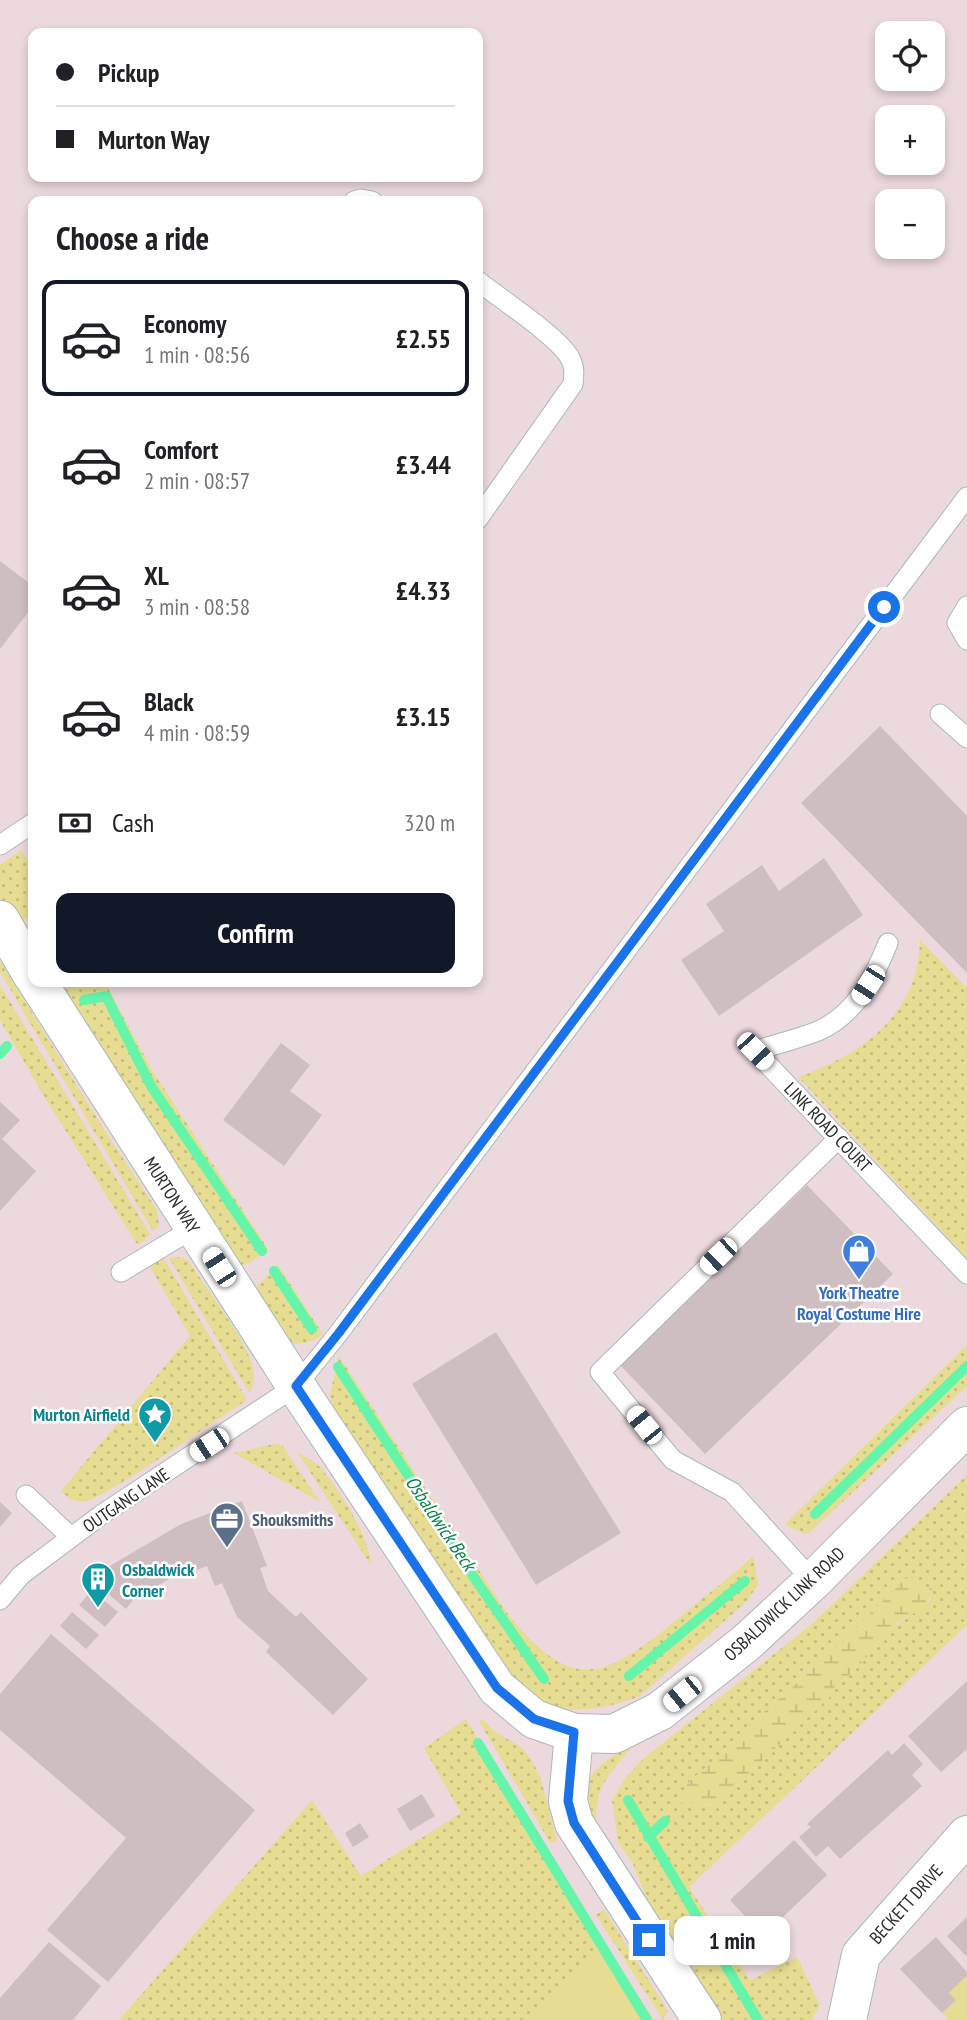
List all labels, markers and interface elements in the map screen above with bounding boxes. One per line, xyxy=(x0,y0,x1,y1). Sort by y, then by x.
map controls xyxy=(875,21,945,259)
button: locate xyxy=(875,21,945,91)
text: Pickup xyxy=(98,56,159,89)
button: + xyxy=(875,105,945,175)
text: Murton Way xyxy=(98,123,209,156)
button: − xyxy=(875,189,945,259)
text: Choose a ride xyxy=(56,217,209,259)
icon: car xyxy=(60,307,123,370)
text: Economy xyxy=(144,307,226,340)
text: £2.55 xyxy=(396,322,451,355)
text: 1 min · 08:56 xyxy=(144,340,250,369)
icon: car xyxy=(60,433,123,496)
text: Comfort xyxy=(144,433,218,466)
text: £3.44 xyxy=(396,448,451,481)
text: 2 min · 08:57 xyxy=(144,466,250,495)
icon: car xyxy=(60,559,123,622)
text: XL xyxy=(144,559,169,592)
text: £4.33 xyxy=(396,574,451,607)
route start xyxy=(868,591,900,623)
text: 3 min · 08:58 xyxy=(144,592,250,621)
icon: car xyxy=(60,685,123,748)
text: Black xyxy=(144,685,194,718)
text: £3.15 xyxy=(396,700,451,733)
text: 4 min · 08:59 xyxy=(144,718,250,747)
icon: cash xyxy=(56,804,94,842)
text: Cash xyxy=(112,806,154,839)
text: 320 m xyxy=(404,808,455,837)
button: Confirm xyxy=(56,893,455,973)
car xyxy=(848,962,889,1008)
car xyxy=(733,1029,778,1073)
street label: LINK ROAD COURT xyxy=(779,1077,877,1177)
street label: MURTON WAY xyxy=(139,1152,206,1238)
shop icon: York Theatre Royal Costume Hire xyxy=(840,1232,878,1281)
car xyxy=(696,1234,741,1278)
car xyxy=(199,1244,240,1290)
place label: York Theatre Royal Costume Hire xyxy=(797,1281,921,1325)
place icon: Murton Airfield xyxy=(136,1395,174,1444)
car xyxy=(623,1402,666,1448)
place label: Murton Airfield xyxy=(33,1403,130,1426)
car xyxy=(186,1425,233,1465)
street label: OUTGANG LANE xyxy=(78,1463,174,1537)
water label: Osbaldwick Beck xyxy=(401,1471,483,1577)
office icon: Shouksmiths xyxy=(208,1500,246,1549)
place label: Shouksmiths xyxy=(252,1508,333,1531)
street label: OSBALDWICK LINK ROAD xyxy=(719,1542,849,1666)
place label: Osbaldwick Corner xyxy=(122,1558,195,1602)
building icon: Osbaldwick Corner xyxy=(79,1560,117,1609)
car xyxy=(660,1673,705,1715)
street label: BECKETT DRIVE xyxy=(864,1859,948,1949)
callout: 1 min xyxy=(674,1916,789,1965)
route end xyxy=(633,1924,665,1956)
text: 1 min xyxy=(709,1926,755,1955)

